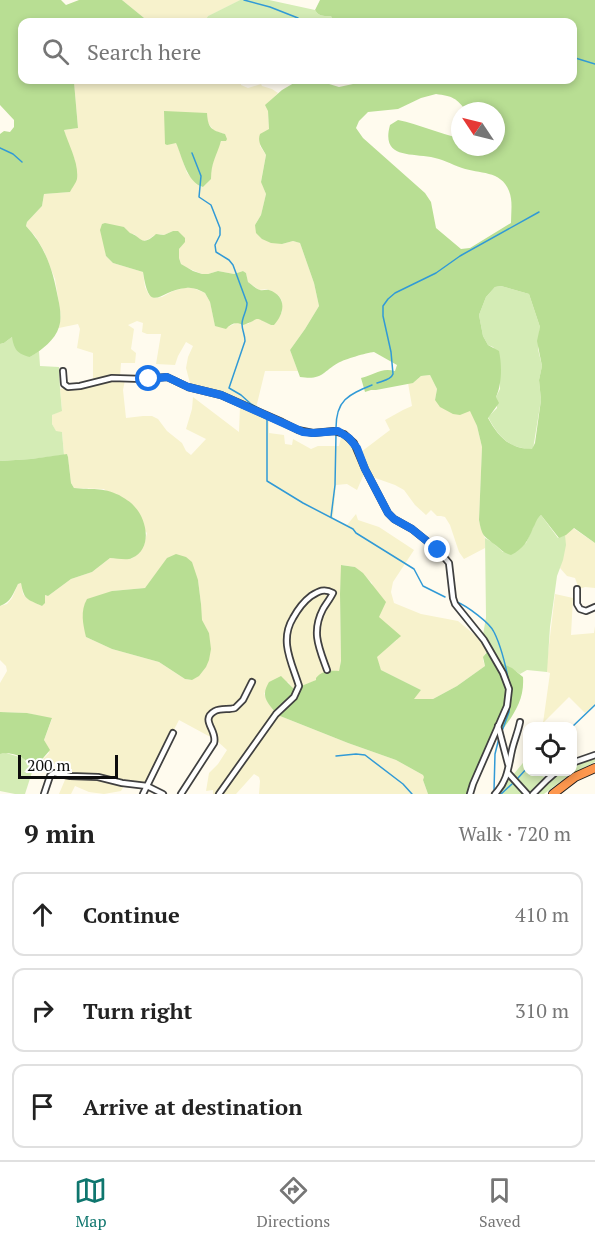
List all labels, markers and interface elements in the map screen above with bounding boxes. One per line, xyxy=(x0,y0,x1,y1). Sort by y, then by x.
search box xyxy=(18,18,577,84)
icon: search xyxy=(39,35,72,68)
text: Search here xyxy=(87,37,201,66)
north arrow xyxy=(451,102,505,156)
route start xyxy=(135,365,161,391)
route end xyxy=(424,536,450,562)
map controls xyxy=(523,722,577,776)
button: locate xyxy=(523,722,577,776)
scale bar xyxy=(18,752,118,780)
text: 200 m xyxy=(27,754,70,776)
text: 9 min xyxy=(24,816,95,850)
text: Walk · 720 m xyxy=(459,820,571,847)
icon: ahead xyxy=(26,898,59,931)
text: Continue xyxy=(83,900,180,929)
text: 410 m xyxy=(515,901,569,928)
icon: right xyxy=(26,994,59,1027)
text: Turn right xyxy=(83,996,192,1025)
text: 310 m xyxy=(515,997,569,1024)
icon: arrive xyxy=(26,1090,59,1123)
text: Arrive at destination xyxy=(83,1092,302,1121)
tab: Map xyxy=(74,1174,107,1232)
tab: Directions xyxy=(256,1174,330,1232)
tab: Saved xyxy=(479,1174,521,1232)

